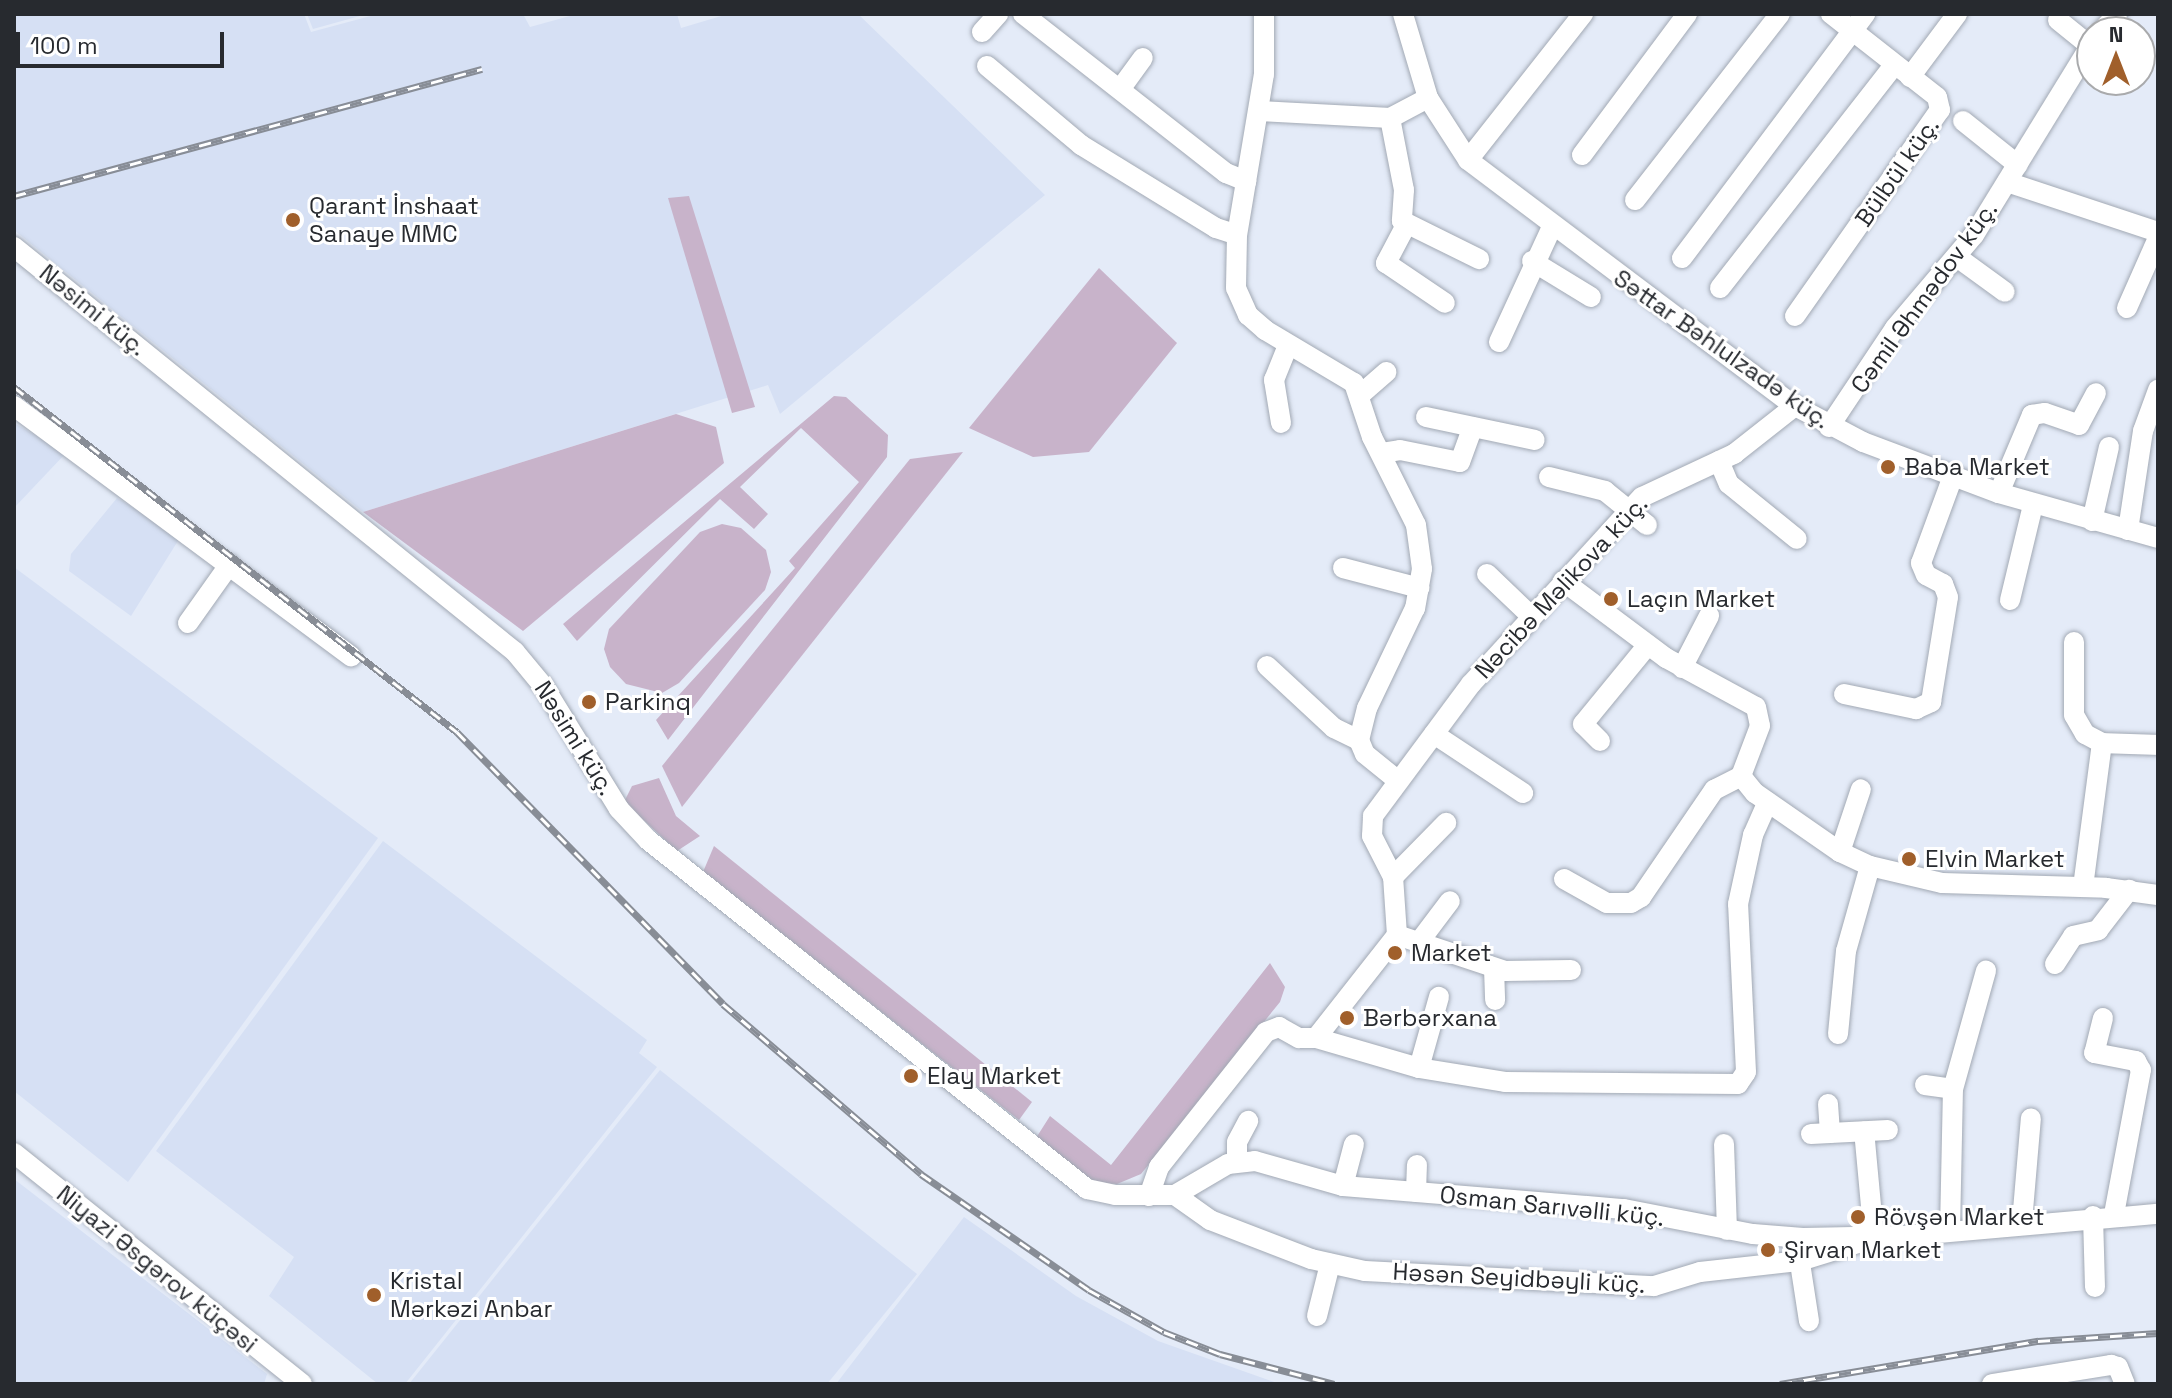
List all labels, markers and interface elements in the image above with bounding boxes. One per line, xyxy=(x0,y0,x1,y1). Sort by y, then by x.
scale bar xyxy=(20,16,228,66)
north arrow xyxy=(2076,16,2156,96)
text: N xyxy=(2109,20,2123,48)
text: 100 m xyxy=(30,30,98,61)
street label: Bülbül küç. xyxy=(1849,112,1945,232)
place label: Qarant İnshaat Sanaye MMC xyxy=(309,192,479,248)
street label: Cəmil Əhmədov küç. xyxy=(1845,195,2003,399)
marker: Qarant İnshaat Sanaye MMC xyxy=(284,211,302,229)
street label: Nəsimi küç. xyxy=(34,258,152,362)
street label: Səttar Bəhlulzadə küç. xyxy=(1608,263,1836,435)
place label: Baba Market xyxy=(1904,453,2050,481)
marker: Baba Market xyxy=(1879,458,1897,476)
street label: Nəcibə Məlikova küç. xyxy=(1469,489,1653,685)
place label: Laçın Market xyxy=(1627,585,1775,613)
marker: Laçın Market xyxy=(1602,590,1620,608)
street label: Nəsimi küç. xyxy=(529,676,621,800)
place label: Parkinq xyxy=(605,688,691,716)
marker: Parkinq xyxy=(580,693,598,711)
place label: Elvin Market xyxy=(1925,845,2065,873)
marker: Elvin Market xyxy=(1900,850,1918,868)
place label: Market xyxy=(1411,939,1492,967)
marker: Market xyxy=(1386,944,1404,962)
place label: Bərbərxana xyxy=(1363,1004,1497,1032)
marker: Bərbərxana xyxy=(1338,1009,1356,1027)
place label: Elay Market xyxy=(927,1062,1061,1090)
marker: Elay Market xyxy=(902,1067,920,1085)
street label: Niyazi Əsgərov küçəsi xyxy=(51,1179,263,1359)
street label: Osman Sarıvəlli küç. xyxy=(1438,1180,1666,1232)
place label: Rövşən Market xyxy=(1874,1203,2044,1231)
marker: Rövşən Market xyxy=(1849,1208,1867,1226)
place label: Şirvan Market xyxy=(1784,1236,1942,1264)
marker: Şirvan Market xyxy=(1759,1241,1777,1259)
street label: Həsən Seyidbəyli küç. xyxy=(1392,1257,1646,1299)
place label: Kristal Mərkəzi Anbar xyxy=(390,1267,553,1323)
marker: Kristal Mərkəzi Anbar xyxy=(365,1286,383,1304)

